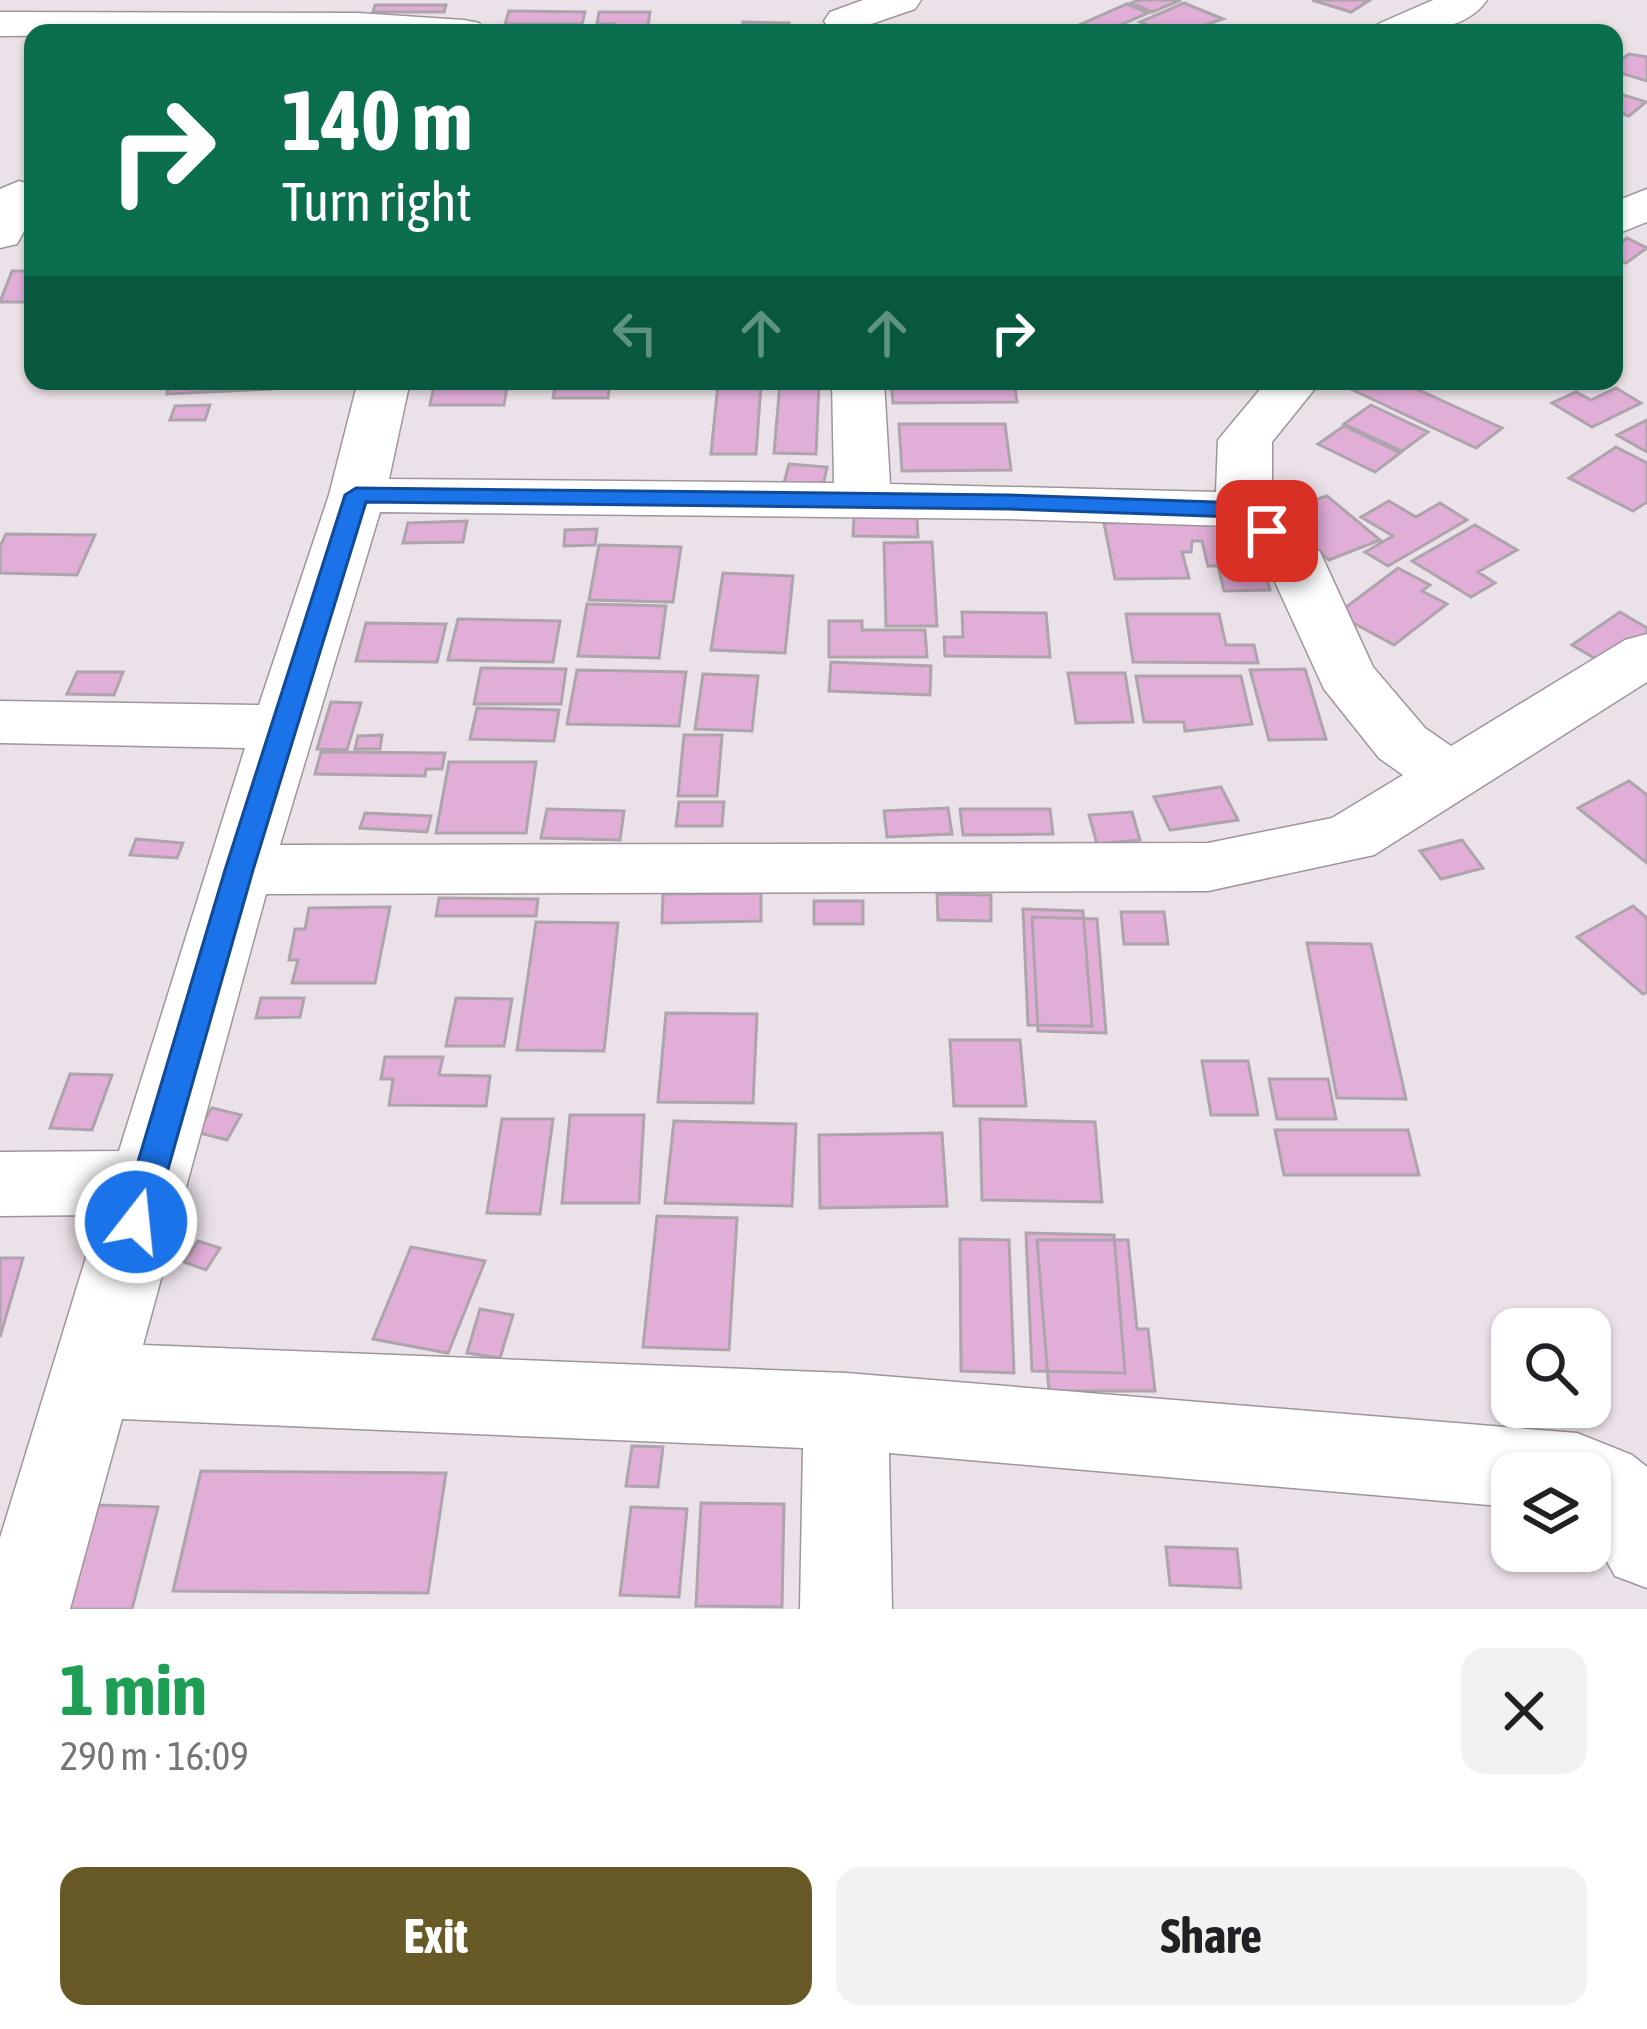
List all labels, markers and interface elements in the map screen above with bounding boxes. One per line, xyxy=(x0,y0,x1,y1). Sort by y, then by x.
icon: right xyxy=(84,72,240,228)
text: 140 m xyxy=(282,72,472,168)
text: Turn right xyxy=(282,171,472,232)
icon: left xyxy=(602,300,668,366)
icon: ahead xyxy=(728,300,794,366)
icon: ahead xyxy=(854,300,920,366)
icon: right xyxy=(980,300,1046,366)
pin xyxy=(1216,480,1318,582)
icon: arrive xyxy=(1234,498,1300,564)
position arrow xyxy=(73,1159,199,1285)
map controls xyxy=(1491,1308,1611,1572)
button: search xyxy=(1491,1308,1611,1428)
button: layers xyxy=(1491,1452,1611,1572)
text: 1 min xyxy=(60,1648,207,1730)
button: close xyxy=(1461,1648,1587,1774)
text: 290 m · 16:09 xyxy=(60,1734,249,1778)
button: Exit xyxy=(60,1867,812,2005)
button: Share xyxy=(836,1867,1587,2005)

